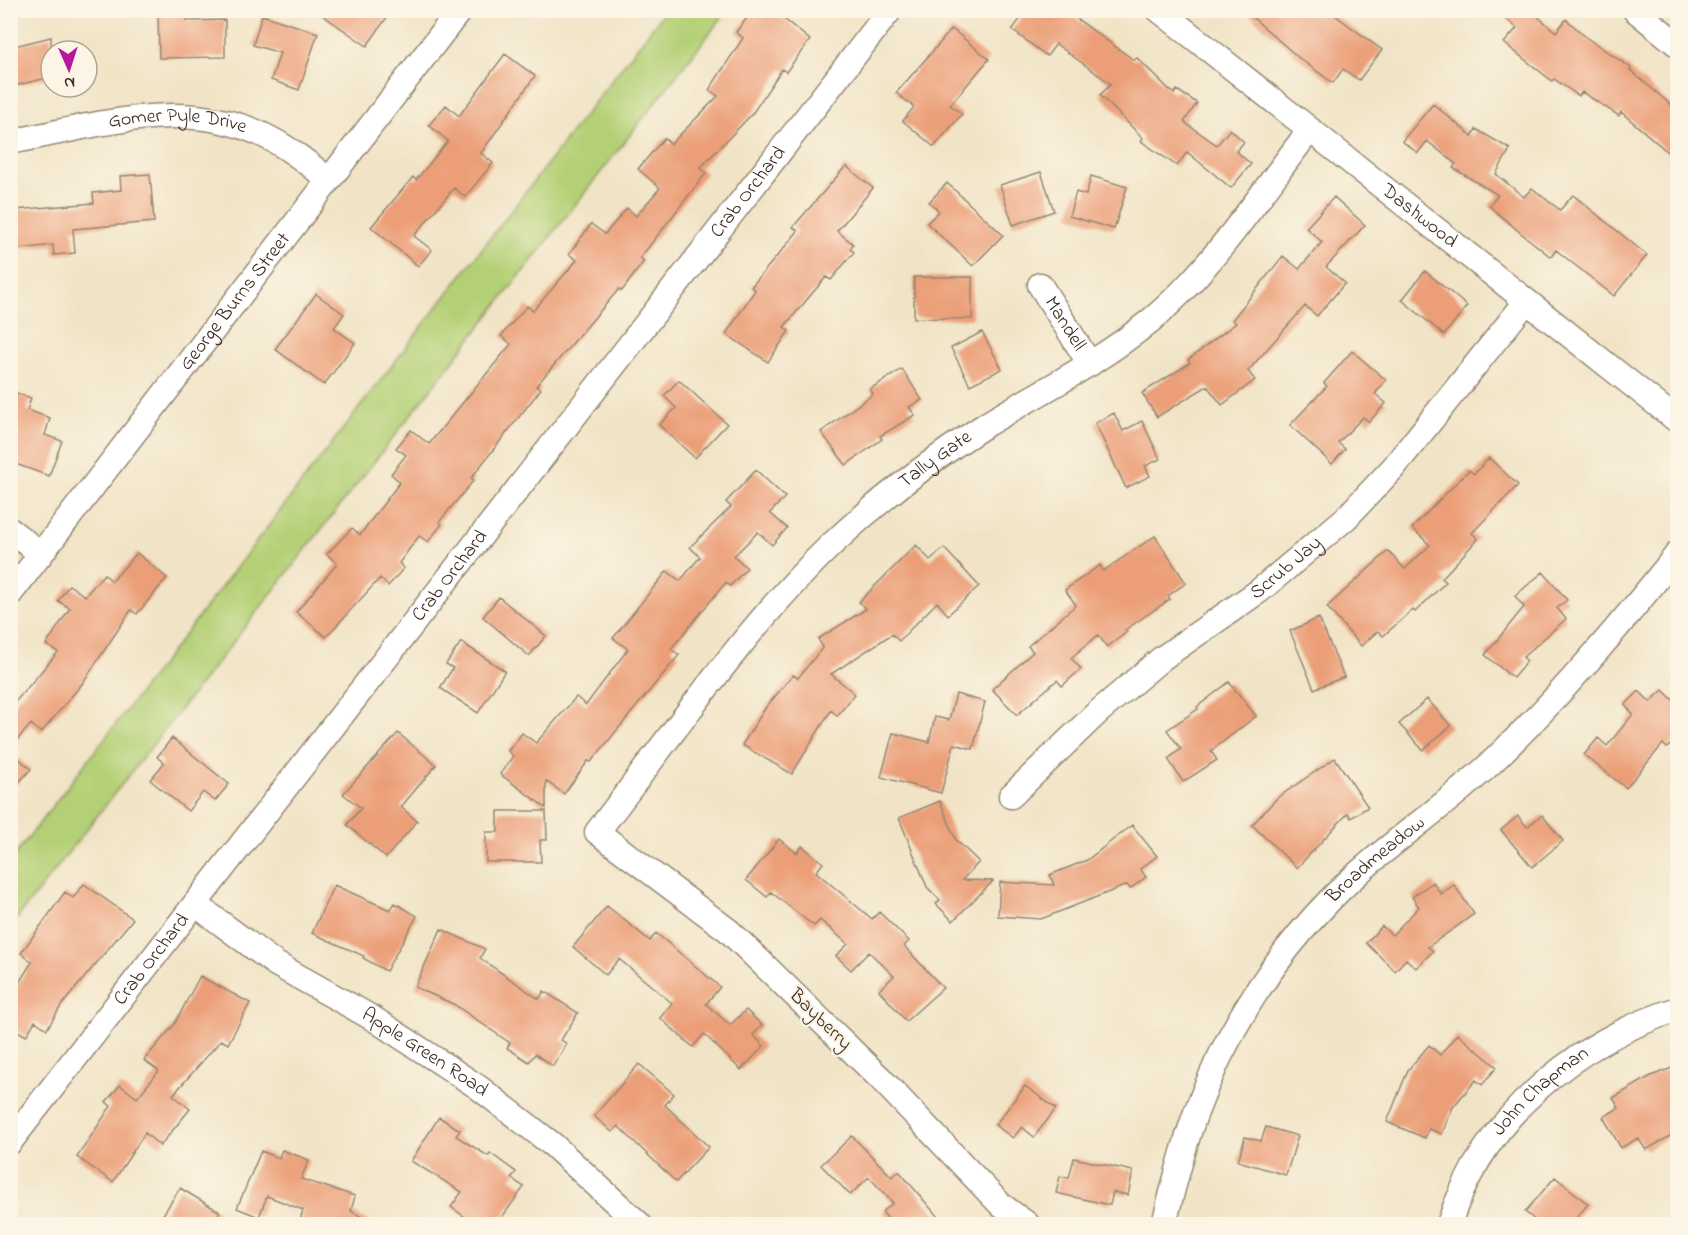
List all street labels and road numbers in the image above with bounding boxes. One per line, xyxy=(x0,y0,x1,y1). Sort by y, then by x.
street label: Gomer Pyle Drive xyxy=(106,102,251,142)
street label: Crab Orchard xyxy=(703,140,793,244)
street label: Dashwood xyxy=(1374,176,1464,255)
street label: George Burns Street xyxy=(173,226,298,377)
street label: Mandell xyxy=(1036,291,1093,357)
street label: Tally Gate xyxy=(893,423,978,496)
street label: Crab Orchard xyxy=(405,524,495,628)
street label: Scrub Jay xyxy=(1244,529,1329,607)
street label: Broadmeadow xyxy=(1319,809,1431,911)
street label: Crab Orchard xyxy=(107,907,197,1012)
street label: Bayberry xyxy=(781,982,858,1058)
street label: Apple Green Road xyxy=(356,1000,494,1104)
street label: John Chapman xyxy=(1485,1039,1595,1142)

